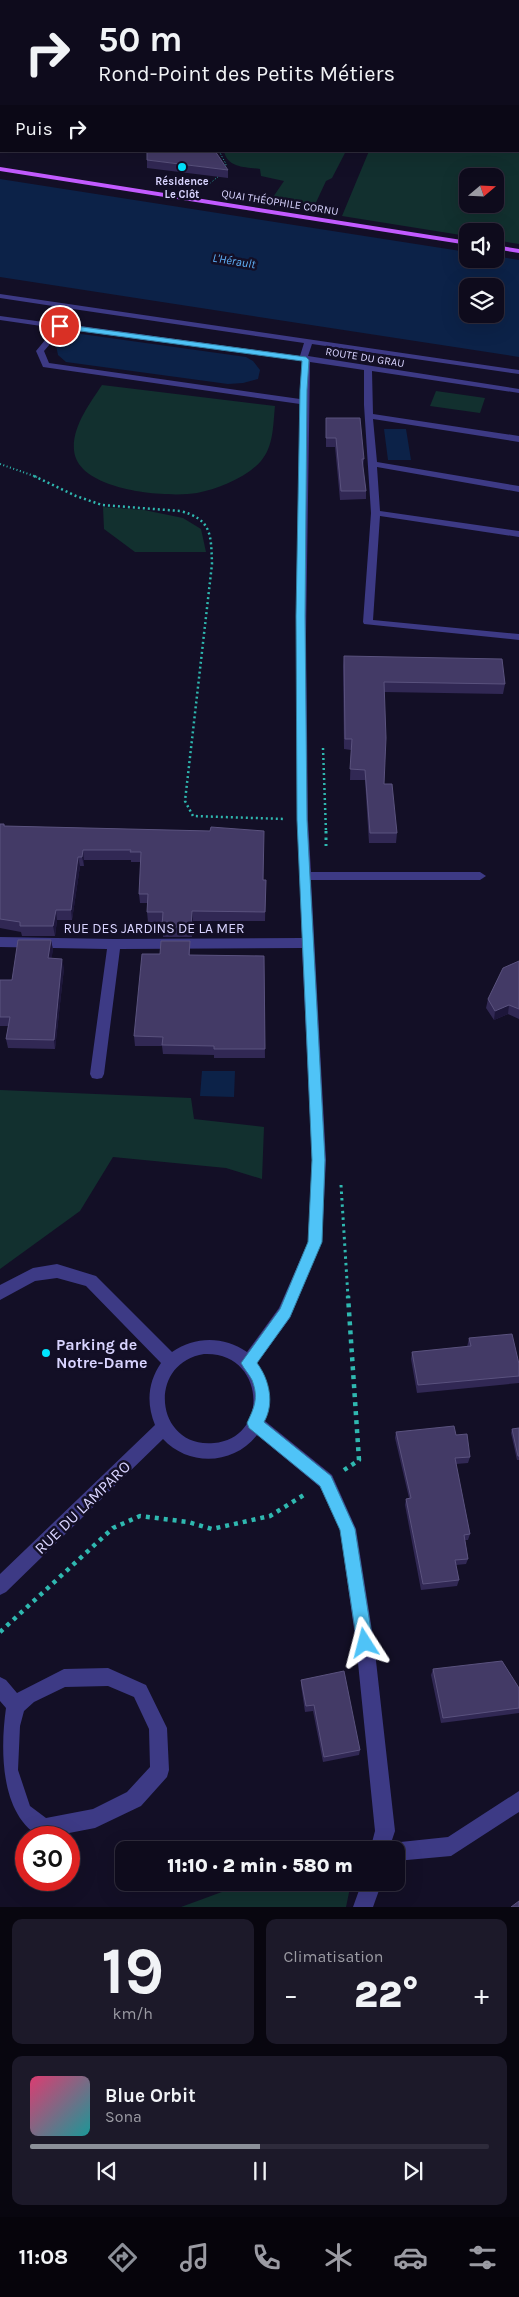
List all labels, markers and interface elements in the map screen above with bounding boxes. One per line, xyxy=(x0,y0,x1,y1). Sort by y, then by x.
text: 50 m xyxy=(98,19,183,60)
icon: right xyxy=(15,20,80,85)
text: Rond-Point des Petits Métiers xyxy=(98,61,395,87)
icon: right xyxy=(63,115,91,143)
text: Puis xyxy=(15,118,53,140)
marker: Résidence Le Clôt xyxy=(176,161,188,173)
north arrow xyxy=(459,168,504,212)
map controls xyxy=(459,168,504,323)
place label: Résidence Le Clôt xyxy=(155,175,209,201)
street label: QUAI THÉOPHILE CORNU xyxy=(221,185,340,218)
button: sound xyxy=(459,223,504,268)
water label: L'Hérault xyxy=(212,251,257,271)
button: layers xyxy=(459,278,504,323)
pin xyxy=(39,305,81,347)
icon: arrive xyxy=(46,312,74,340)
street label: ROUTE DU GRAU xyxy=(325,345,405,370)
street label: RUE DES JARDINS DE LA MER xyxy=(63,920,245,937)
place label: Parking de Notre-Dame xyxy=(56,1335,148,1372)
marker: Parking de Notre-Dame xyxy=(40,1347,52,1359)
street label: RUE DU LAMPARO xyxy=(31,1457,134,1558)
position arrow xyxy=(338,1616,390,1668)
speed limit sign: 30 xyxy=(15,1826,80,1891)
text: 11:10 · 2 min · 580 m xyxy=(167,1855,353,1877)
text: 19 xyxy=(101,1933,164,2009)
text: Climatisation xyxy=(284,1947,384,1966)
text: 22° xyxy=(354,1972,419,2017)
text: − xyxy=(284,1978,298,2011)
text: + xyxy=(474,1978,489,2011)
text: km/h xyxy=(112,2004,153,2023)
text: Blue Orbit xyxy=(105,2085,196,2107)
text: Sona xyxy=(105,2107,142,2126)
icon: previous xyxy=(93,2157,121,2185)
icon: pause xyxy=(246,2157,274,2185)
icon: next xyxy=(399,2157,427,2185)
icon: directions xyxy=(105,2240,140,2275)
icon: music xyxy=(177,2240,212,2275)
icon: phone xyxy=(249,2240,284,2275)
icon: climate xyxy=(321,2240,356,2275)
icon: car xyxy=(393,2240,428,2275)
icon: filters xyxy=(465,2240,500,2275)
text: 11:08 xyxy=(19,2244,68,2270)

